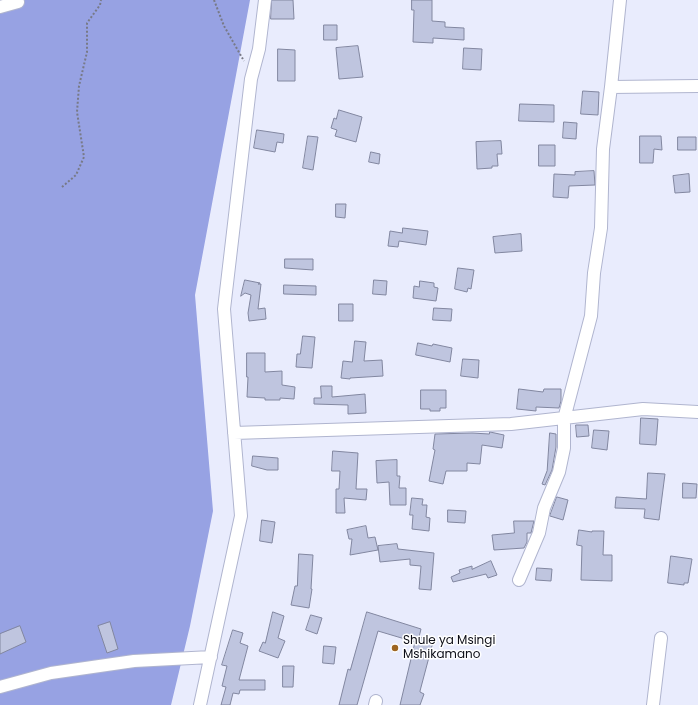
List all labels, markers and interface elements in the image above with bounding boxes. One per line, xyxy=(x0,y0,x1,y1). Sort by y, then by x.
place label: Shule ya Msingi Mshikamano xyxy=(403,634,495,662)
marker: Shule ya Msingi Mshikamano xyxy=(390,643,400,653)

